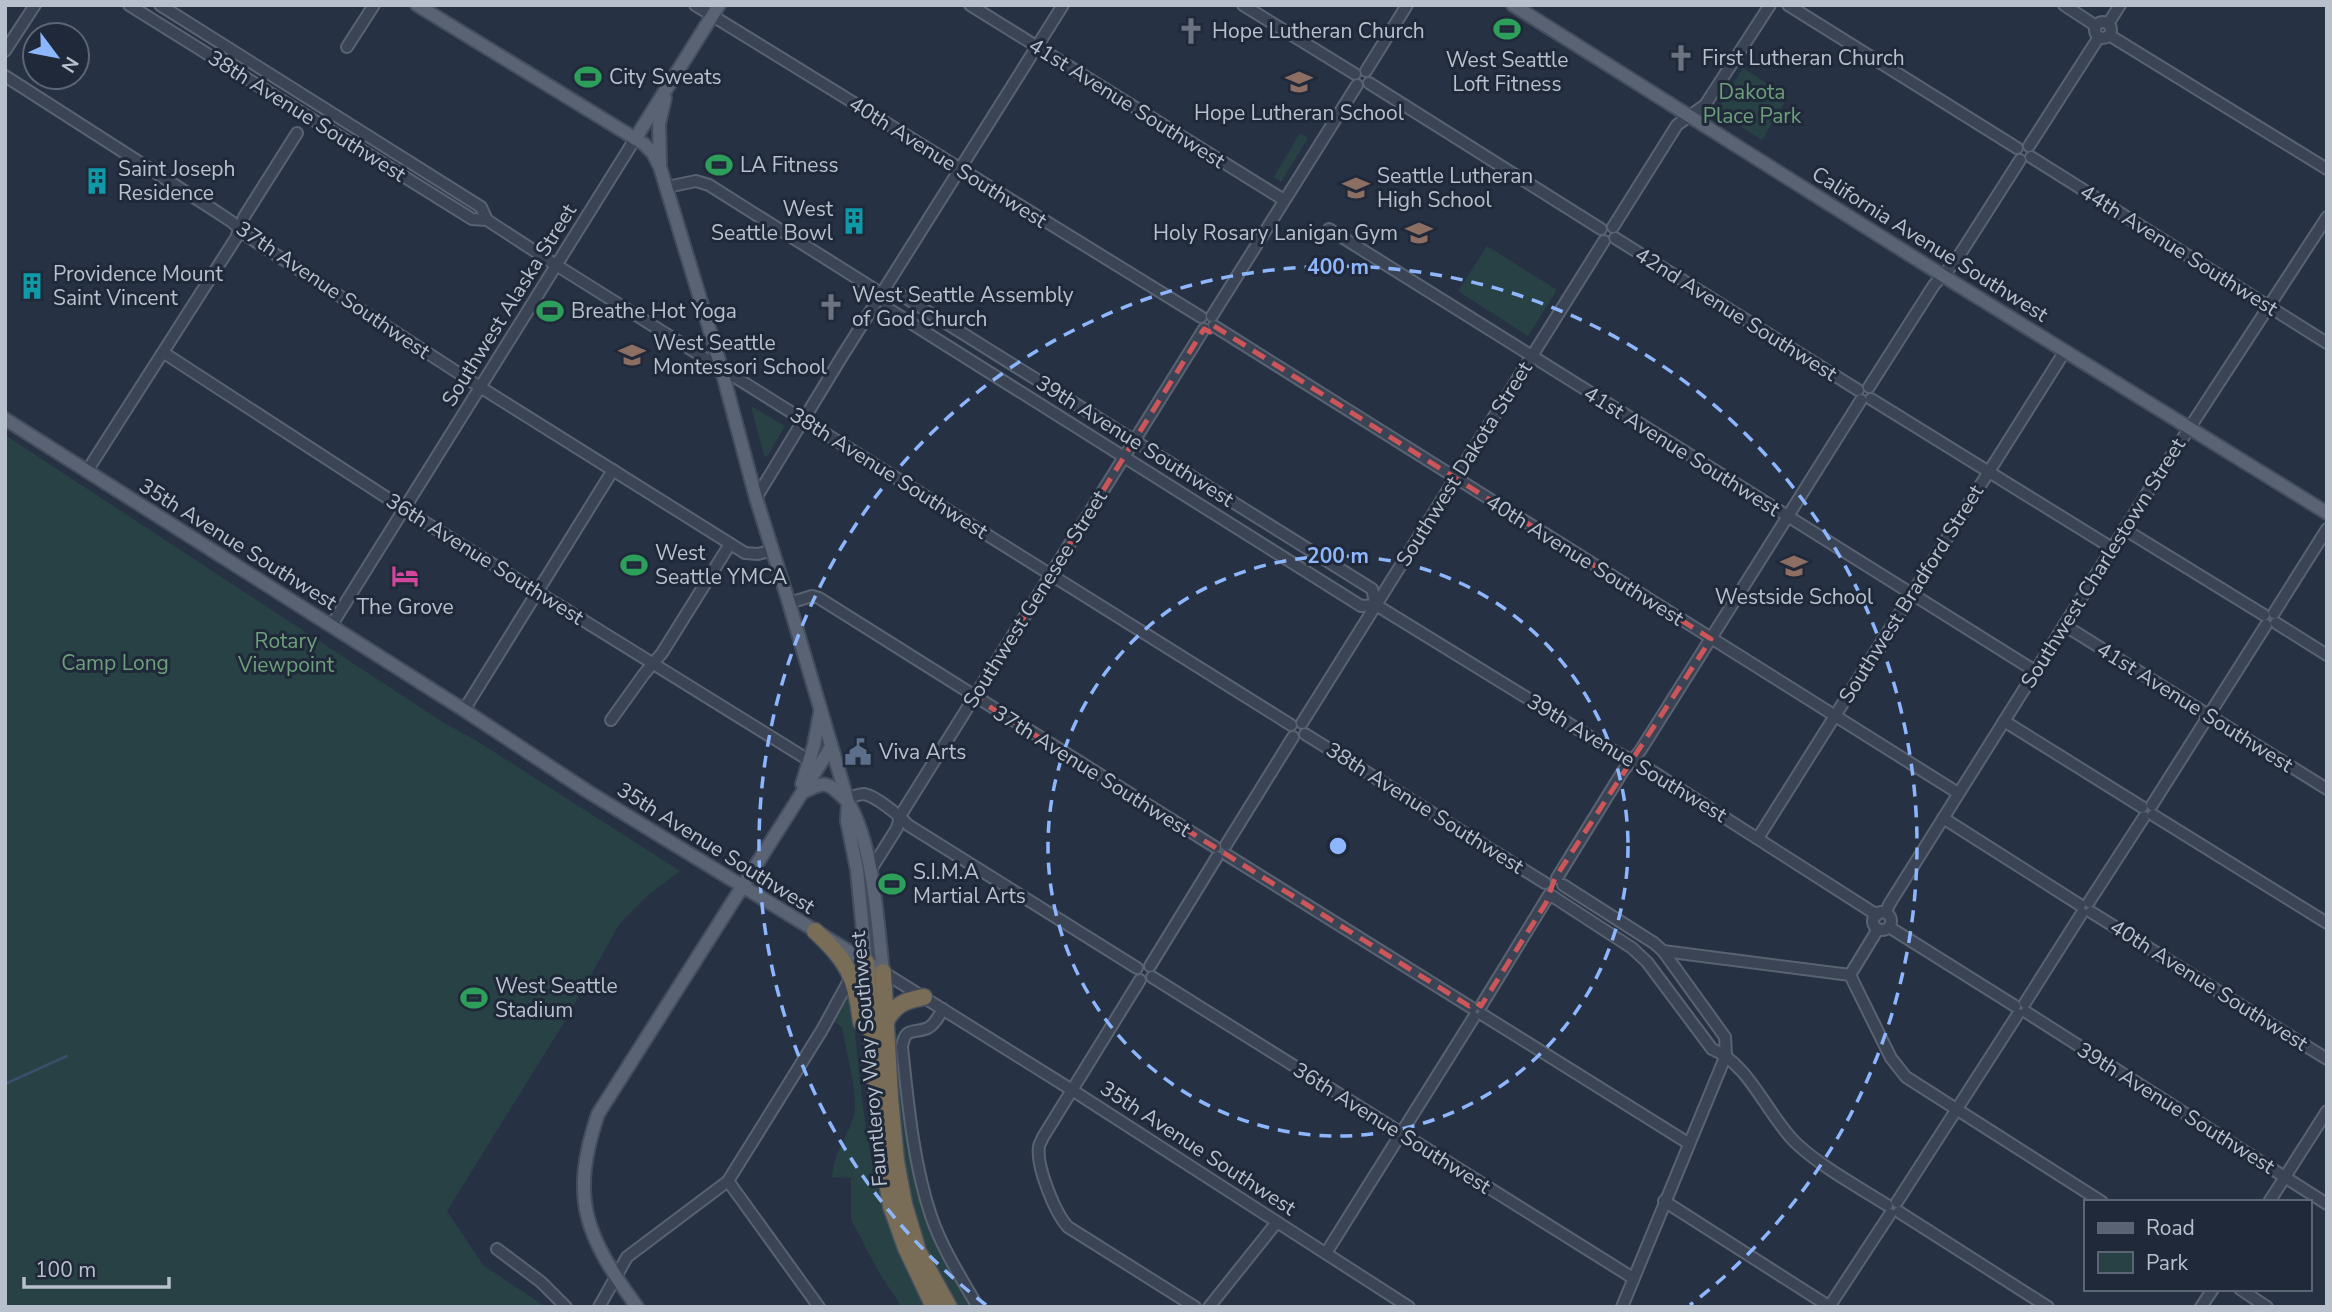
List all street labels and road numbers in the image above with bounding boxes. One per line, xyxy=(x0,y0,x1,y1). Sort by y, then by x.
street label: 41st Avenue Southwest xyxy=(1024,31,1231,175)
street label: 38th Avenue Southwest xyxy=(203,44,412,189)
street label: 40th Avenue Southwest xyxy=(844,90,1053,235)
street label: California Avenue Southwest xyxy=(1807,160,2054,329)
street label: 44th Avenue Southwest xyxy=(2075,178,2284,323)
street label: Southwest Alaska Street xyxy=(435,198,583,412)
street label: 37th Avenue Southwest xyxy=(231,215,436,366)
street label: 42nd Avenue Southwest xyxy=(1630,240,1843,388)
street label: Southwest Dakota Street xyxy=(1389,356,1539,572)
street label: 39th Avenue Southwest xyxy=(1031,369,1240,514)
street label: 41st Avenue Southwest xyxy=(1579,379,1786,523)
street label: 38th Avenue Southwest xyxy=(785,401,994,546)
street label: Southwest Charlestown Street xyxy=(2014,432,2192,693)
street label: 35th Avenue Southwest xyxy=(134,472,343,617)
street label: Southwest Bradford Street xyxy=(1832,479,1990,709)
street label: Southwest Genesee Street xyxy=(956,484,1114,713)
street label: 36th Avenue Southwest xyxy=(381,487,590,632)
street label: 40th Avenue Southwest xyxy=(1481,488,1690,633)
street label: 41st Avenue Southwest xyxy=(2092,635,2299,779)
street label: 39th Avenue Southwest xyxy=(1522,687,1733,829)
street label: 37th Avenue Southwest xyxy=(988,699,1197,844)
street label: 38th Avenue Southwest xyxy=(1321,736,1530,881)
street label: 35th Avenue Southwest xyxy=(612,776,821,921)
street label: 40th Avenue Southwest xyxy=(2105,913,2314,1058)
street label: Fauntleroy Way Southwest xyxy=(844,929,894,1188)
street label: 39th Avenue Southwest xyxy=(2072,1036,2281,1181)
street label: 36th Avenue Southwest xyxy=(1288,1056,1497,1201)
street label: 35th Avenue Southwest xyxy=(1095,1074,1302,1222)

